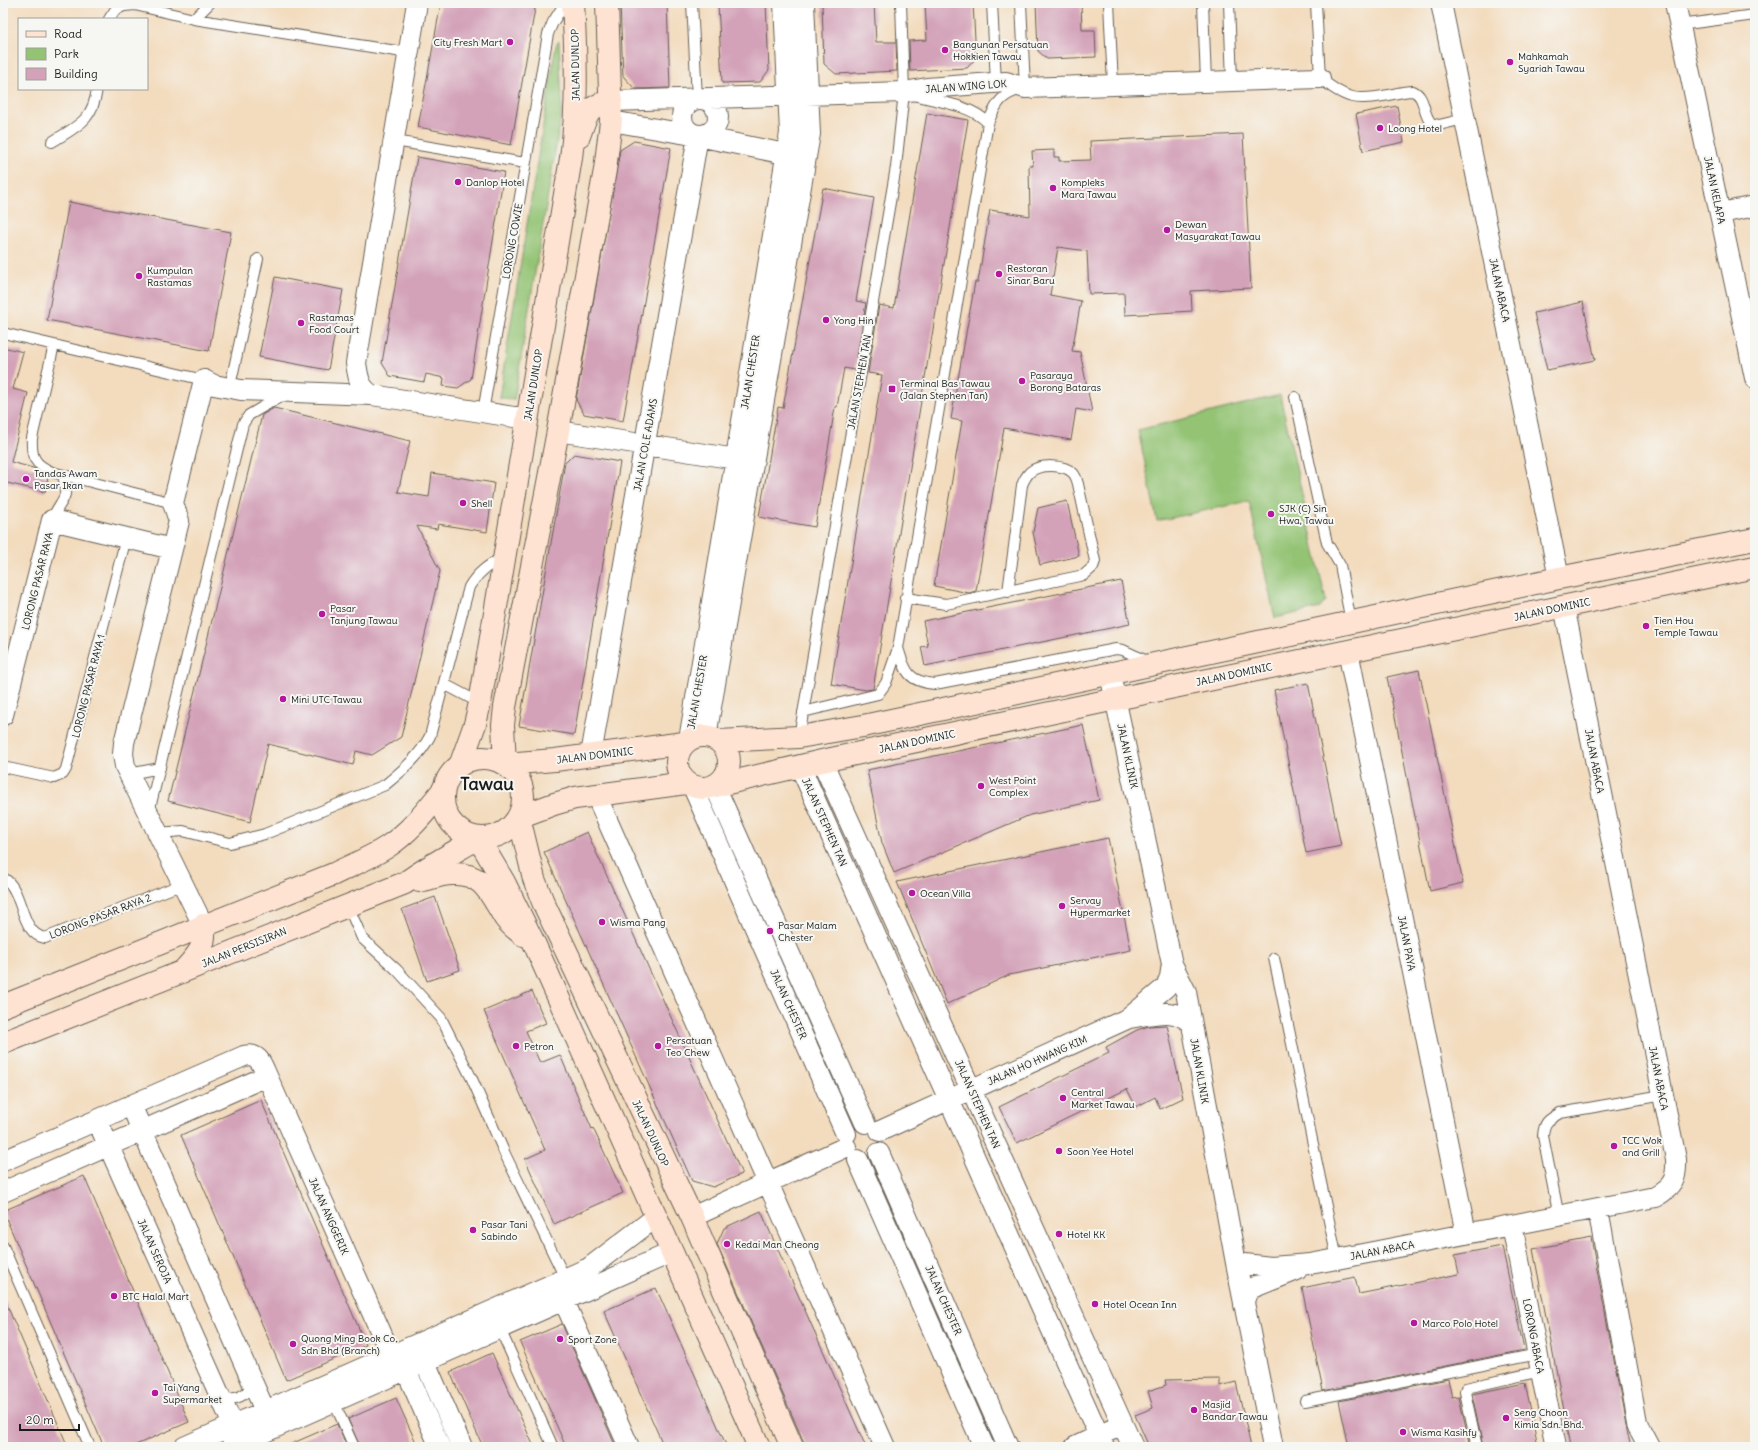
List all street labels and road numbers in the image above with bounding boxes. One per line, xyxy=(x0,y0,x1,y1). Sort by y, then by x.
street label: JALAN DUNLOP xyxy=(568,29,583,101)
street label: JALAN WING LOK xyxy=(925,77,1008,96)
street label: JALAN KELAPA xyxy=(1701,155,1728,226)
street label: LORONG COWIE xyxy=(499,202,526,280)
street label: JALAN ABACA xyxy=(1486,257,1513,324)
street label: JALAN CHESTER xyxy=(738,333,763,410)
street label: JALAN STEPHEN TAN xyxy=(845,334,874,430)
street label: JALAN DUNLOP xyxy=(521,348,546,422)
street label: JALAN COLE ADAMS xyxy=(631,397,660,493)
street label: LORONG PASAR RAYA xyxy=(19,530,56,631)
street label: JALAN DOMINIC xyxy=(1513,595,1592,624)
street label: LORONG PASAR RAYA 1 xyxy=(69,633,108,739)
street label: JALAN CHESTER xyxy=(685,653,711,730)
street label: JALAN DOMINIC xyxy=(1195,660,1274,689)
street label: JALAN KLINIK xyxy=(1114,722,1141,791)
street label: JALAN DOMINIC xyxy=(878,727,957,756)
street label: JALAN ABACA xyxy=(1582,728,1607,795)
street label: JALAN DOMINIC xyxy=(556,744,635,767)
street label: JALAN STEPHEN TAN xyxy=(799,776,850,869)
street label: LORONG PASAR RAYA 2 xyxy=(47,891,153,942)
street label: JALAN PAYA xyxy=(1395,914,1418,972)
street label: JALAN PERSISIRAN xyxy=(200,924,289,970)
street label: JALAN CHESTER xyxy=(767,967,810,1042)
street label: JALAN HO HWANG KIM xyxy=(985,1033,1089,1088)
street label: JALAN KLINIK xyxy=(1187,1037,1212,1106)
street label: JALAN ABACA xyxy=(1646,1045,1671,1112)
street label: JALAN STEPHEN TAN xyxy=(952,1058,1003,1151)
street label: JALAN DUNLOP xyxy=(629,1098,672,1169)
street label: JALAN ANGGERIK xyxy=(306,1176,352,1258)
street label: JALAN SEROJA xyxy=(134,1217,175,1286)
street label: JALAN ABACA xyxy=(1349,1238,1416,1263)
street label: JALAN CHESTER xyxy=(922,1263,965,1338)
street label: LORONG ABACA xyxy=(1520,1298,1547,1375)

